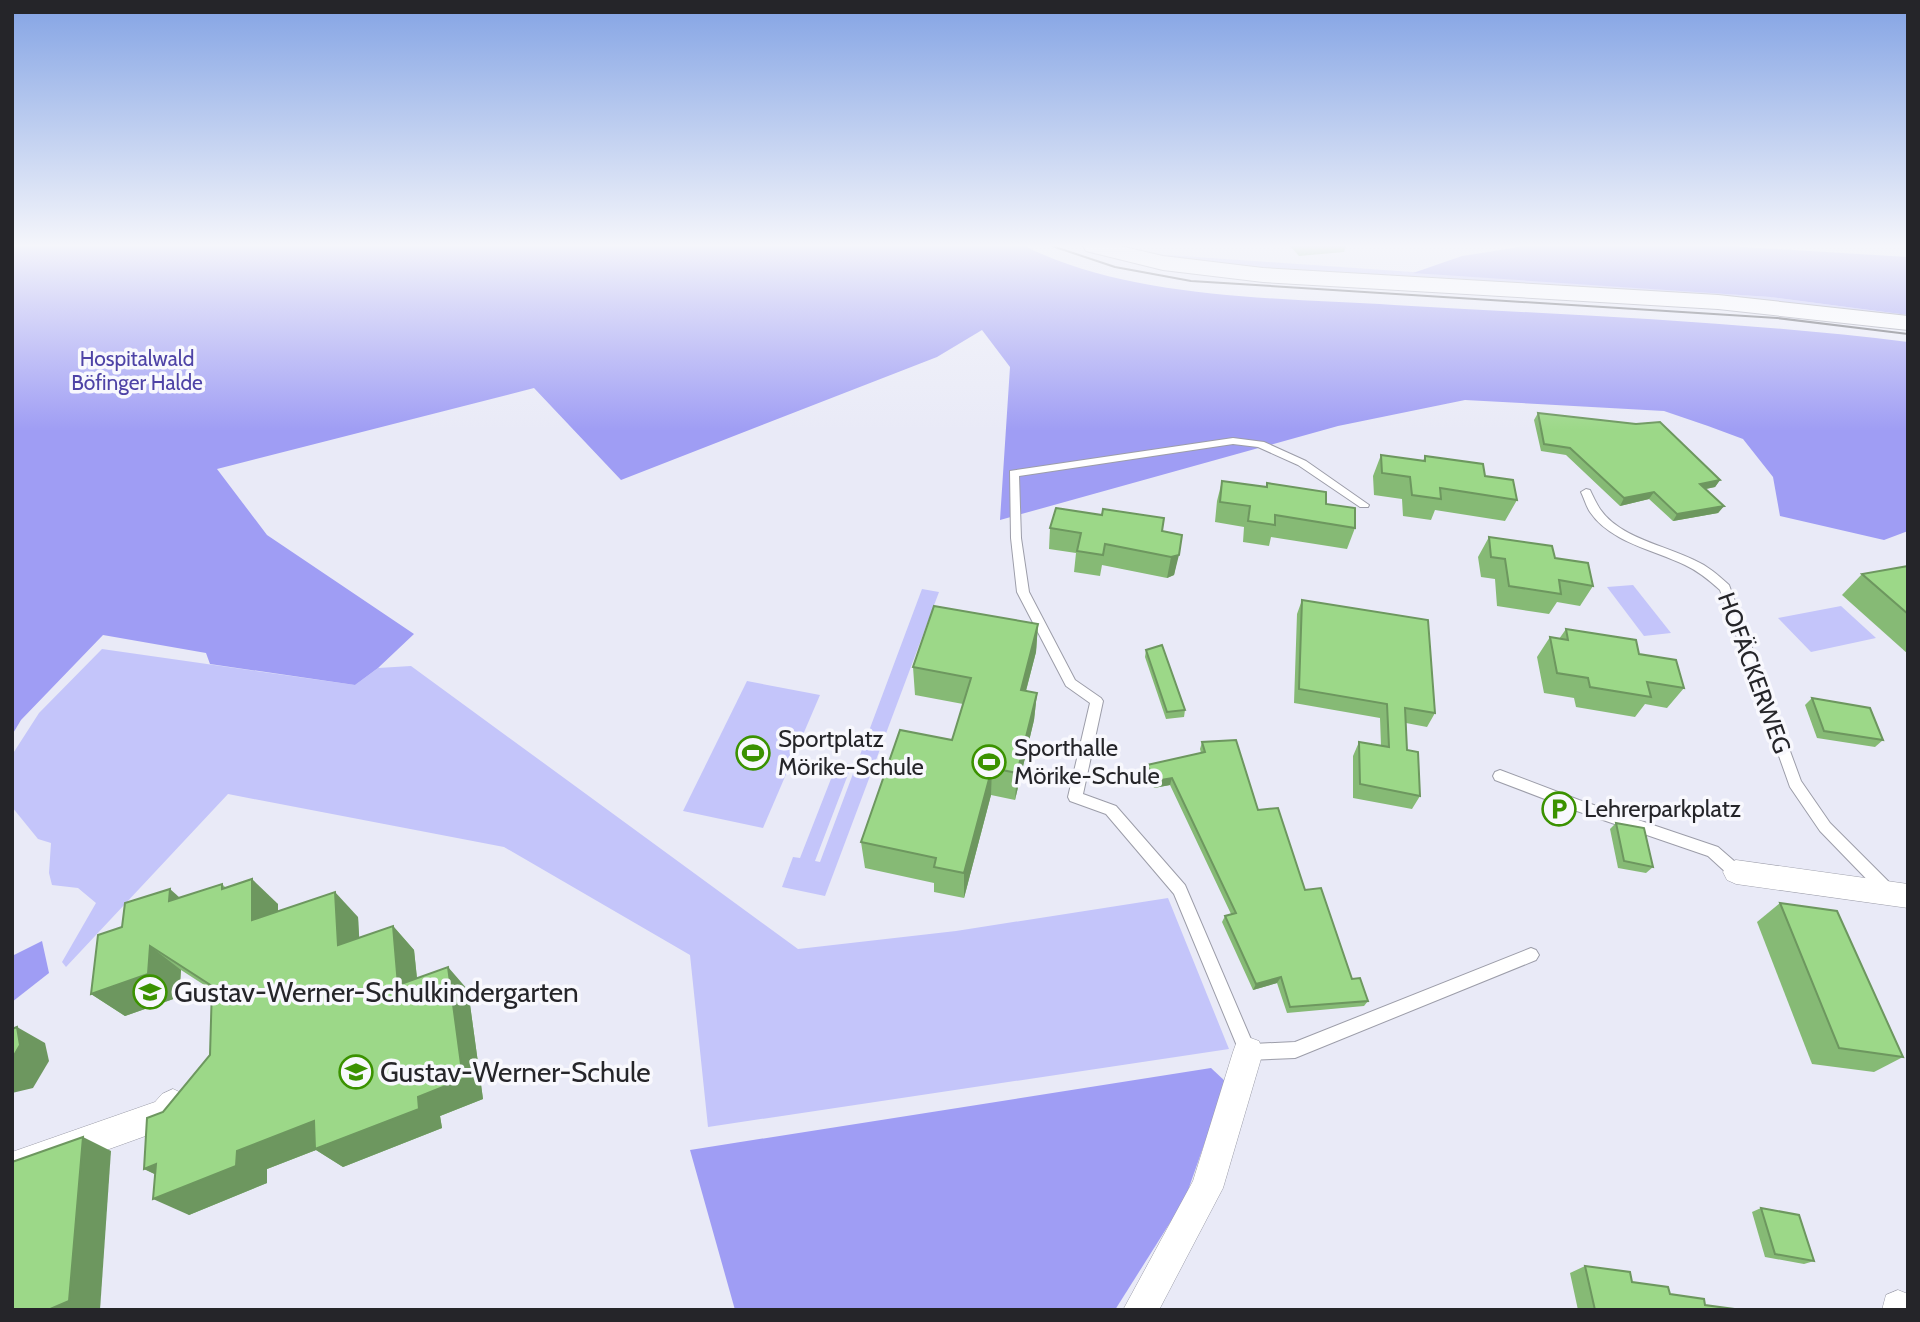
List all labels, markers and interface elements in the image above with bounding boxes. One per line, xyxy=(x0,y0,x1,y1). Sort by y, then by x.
park label: Hospitalwald Böfinger Halde xyxy=(71,346,203,395)
street label: HOFÄCKERWEG xyxy=(1712,588,1797,757)
place label: Sportplatz Mörike-Schule xyxy=(778,724,924,781)
place label: Sporthalle Mörike-Schule xyxy=(1014,733,1160,790)
sports icon: Sportplatz Mörike-Schule xyxy=(734,734,772,772)
sports icon: Sporthalle Mörike-Schule xyxy=(970,743,1008,781)
parking icon: Lehrerparkplatz xyxy=(1540,790,1578,828)
place label: Lehrerparkplatz xyxy=(1584,794,1741,823)
school or university icon: Gustav-Werner-Schulkindergarten xyxy=(131,973,169,1011)
place label: Gustav-Werner-Schulkindergarten xyxy=(174,975,579,1009)
school or university icon: Gustav-Werner-Schule xyxy=(337,1053,375,1091)
place label: Gustav-Werner-Schule xyxy=(380,1055,651,1089)

